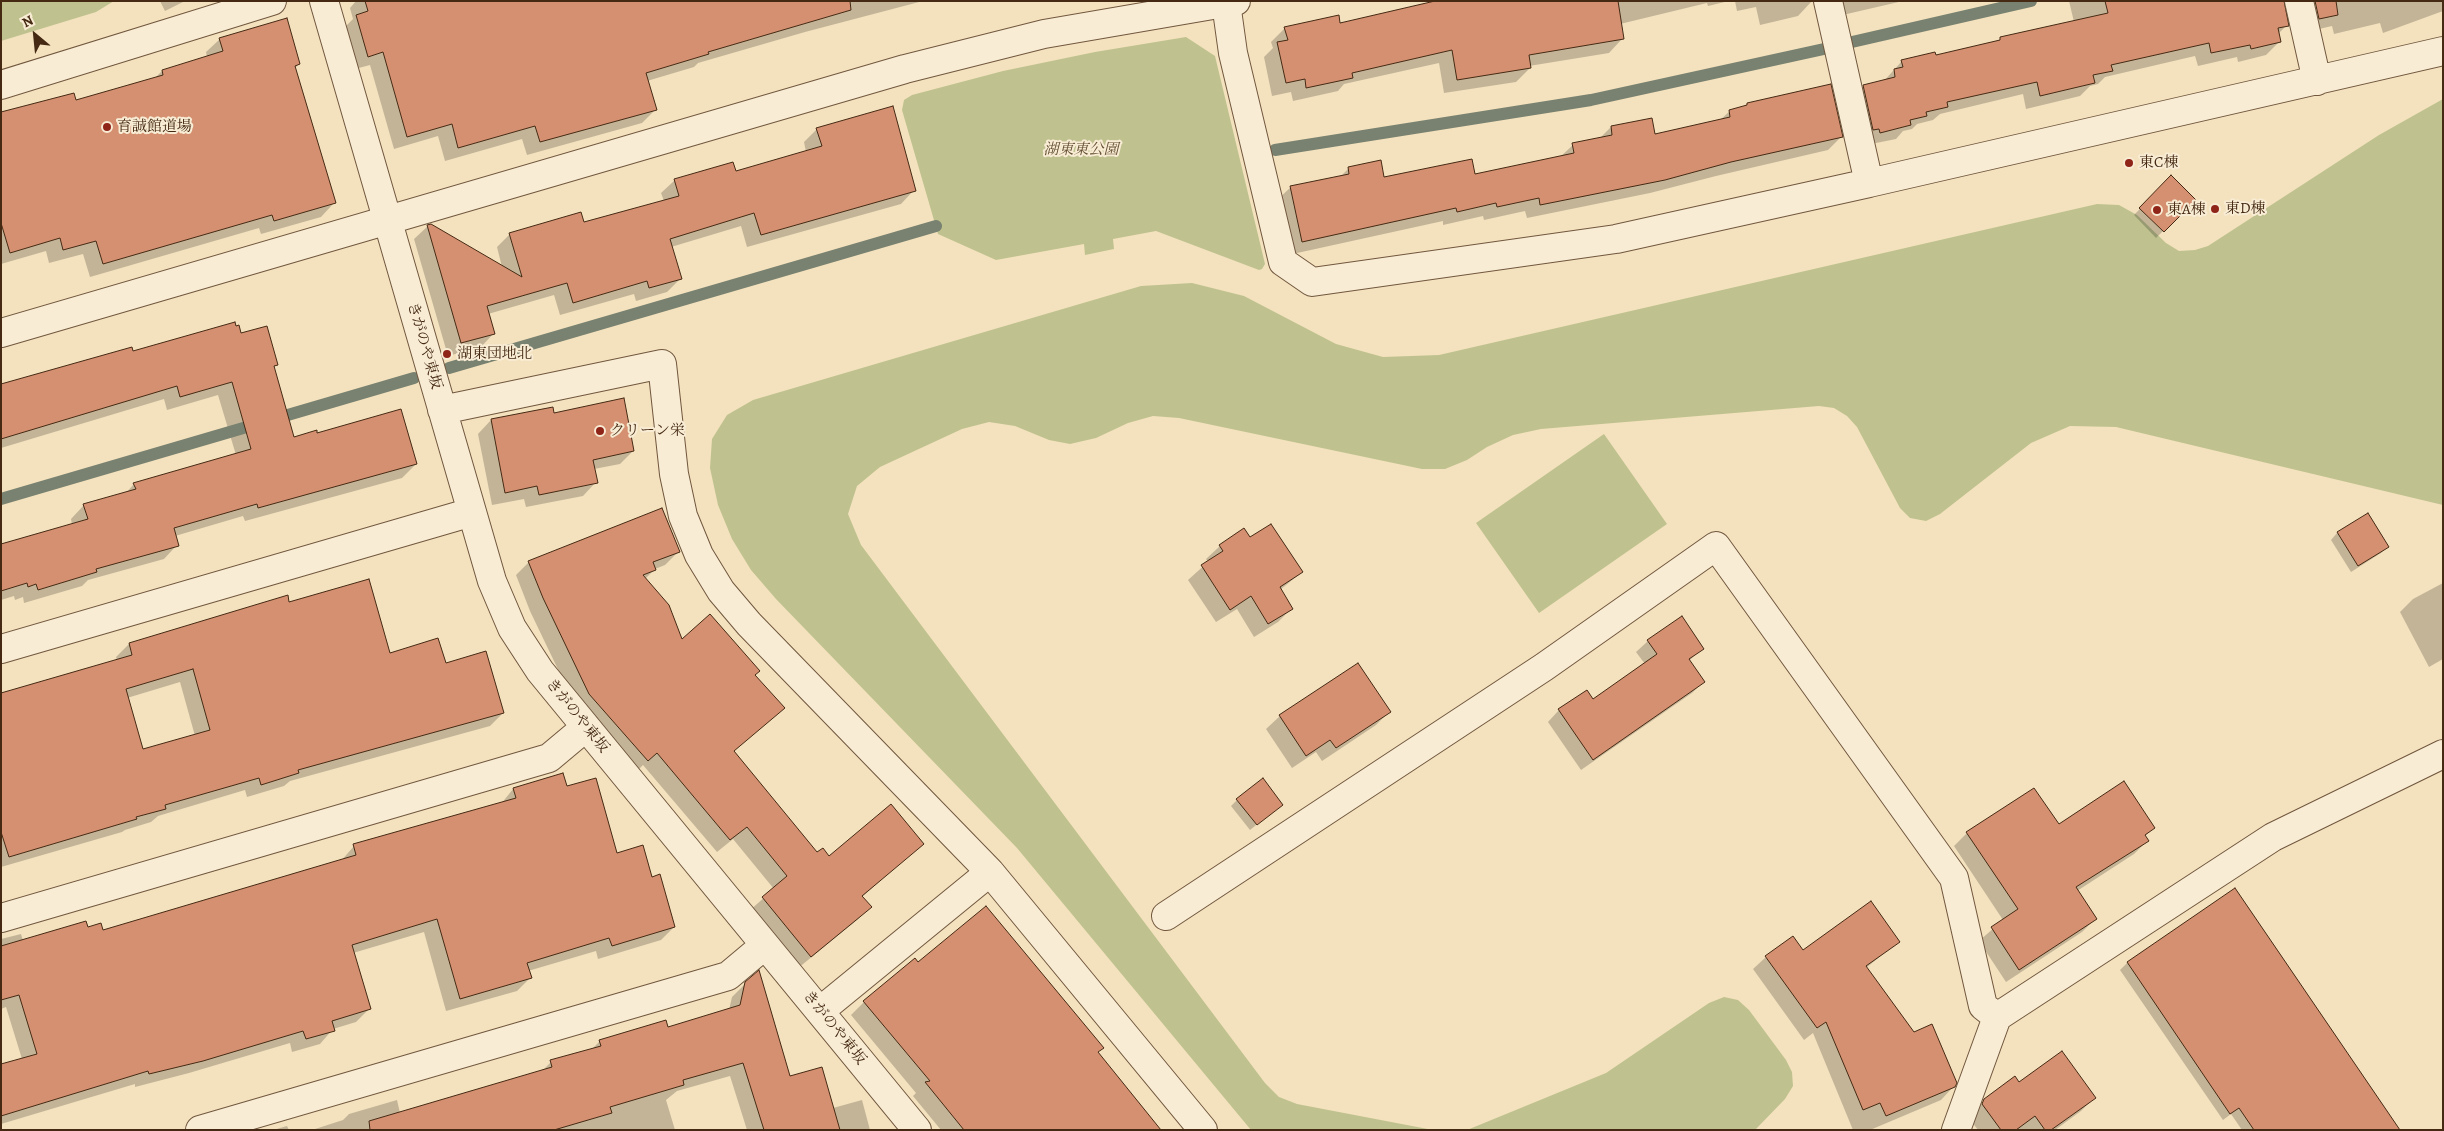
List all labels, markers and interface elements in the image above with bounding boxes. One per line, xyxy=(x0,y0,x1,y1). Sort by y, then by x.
north arrow xyxy=(10,10,60,60)
text: N xyxy=(19,11,37,32)
place label: 育誠館道場 xyxy=(117,118,192,136)
marker: 育誠館道場 xyxy=(101,121,113,133)
park label: 湖東東公園 xyxy=(1044,141,1118,159)
place label: 東C棟 xyxy=(2139,154,2178,172)
marker: 東C棟 xyxy=(2123,157,2135,169)
place label: 東D棟 xyxy=(2225,200,2266,218)
place label: 東A棟 xyxy=(2167,201,2206,219)
marker: 東D棟 xyxy=(2209,203,2221,215)
marker: 東A棟 xyxy=(2151,204,2163,216)
street label: きがのや東坂 xyxy=(403,300,445,392)
place label: 湖東団地北 xyxy=(457,345,532,363)
marker: 湖東団地北 xyxy=(441,348,453,360)
place label: クリーン栄 xyxy=(610,422,685,440)
marker: クリーン栄 xyxy=(594,425,606,437)
street label: きがのや東坂 xyxy=(542,675,612,757)
street label: きがのや東坂 xyxy=(799,987,869,1069)

